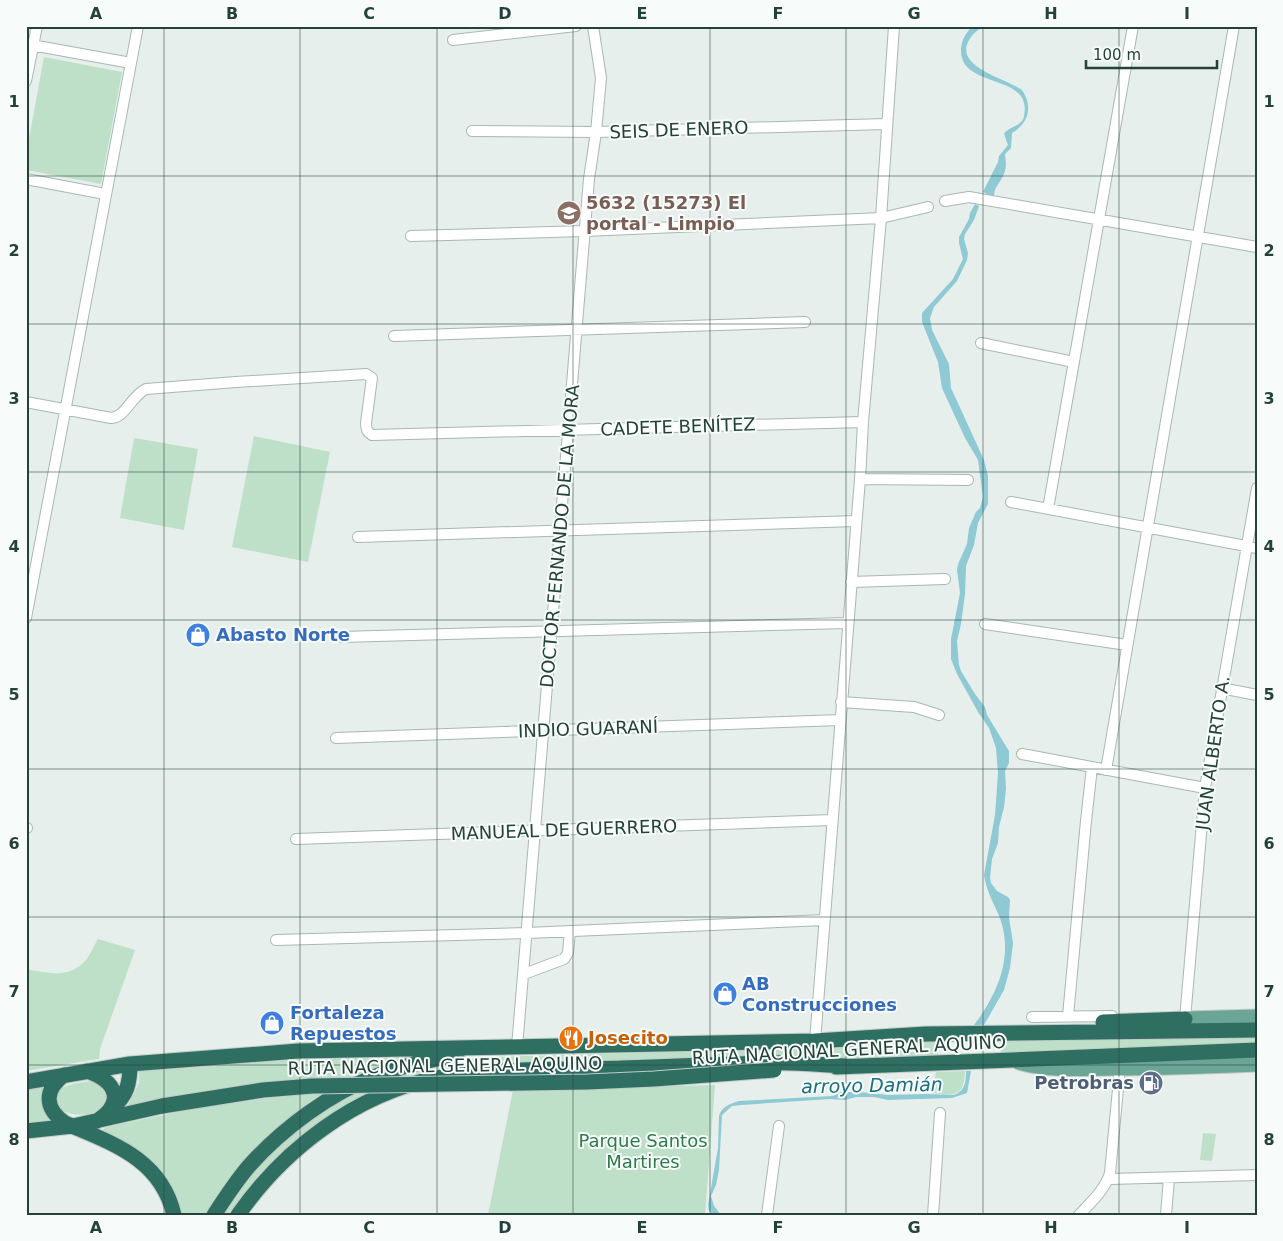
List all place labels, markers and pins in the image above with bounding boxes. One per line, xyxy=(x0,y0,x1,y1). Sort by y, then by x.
place label: 5632 (15273) El portal - Limpio xyxy=(586,192,746,234)
school or university icon: 5632 (15273) El portal - Limpio xyxy=(556,200,582,226)
shop icon: Abasto Norte xyxy=(185,622,211,648)
place label: Abasto Norte xyxy=(216,624,350,645)
place label: AB Construcciones xyxy=(742,973,897,1015)
shop icon: AB Construcciones xyxy=(712,981,738,1007)
place label: Fortaleza Repuestos xyxy=(290,1002,396,1044)
shop icon: Fortaleza Repuestos xyxy=(259,1010,285,1036)
restaurant icon: Josecito xyxy=(558,1025,584,1051)
place label: Josecito xyxy=(586,1027,668,1048)
fuel station icon: Petrobras xyxy=(1138,1070,1164,1096)
place label: Petrobras xyxy=(1034,1072,1134,1093)

